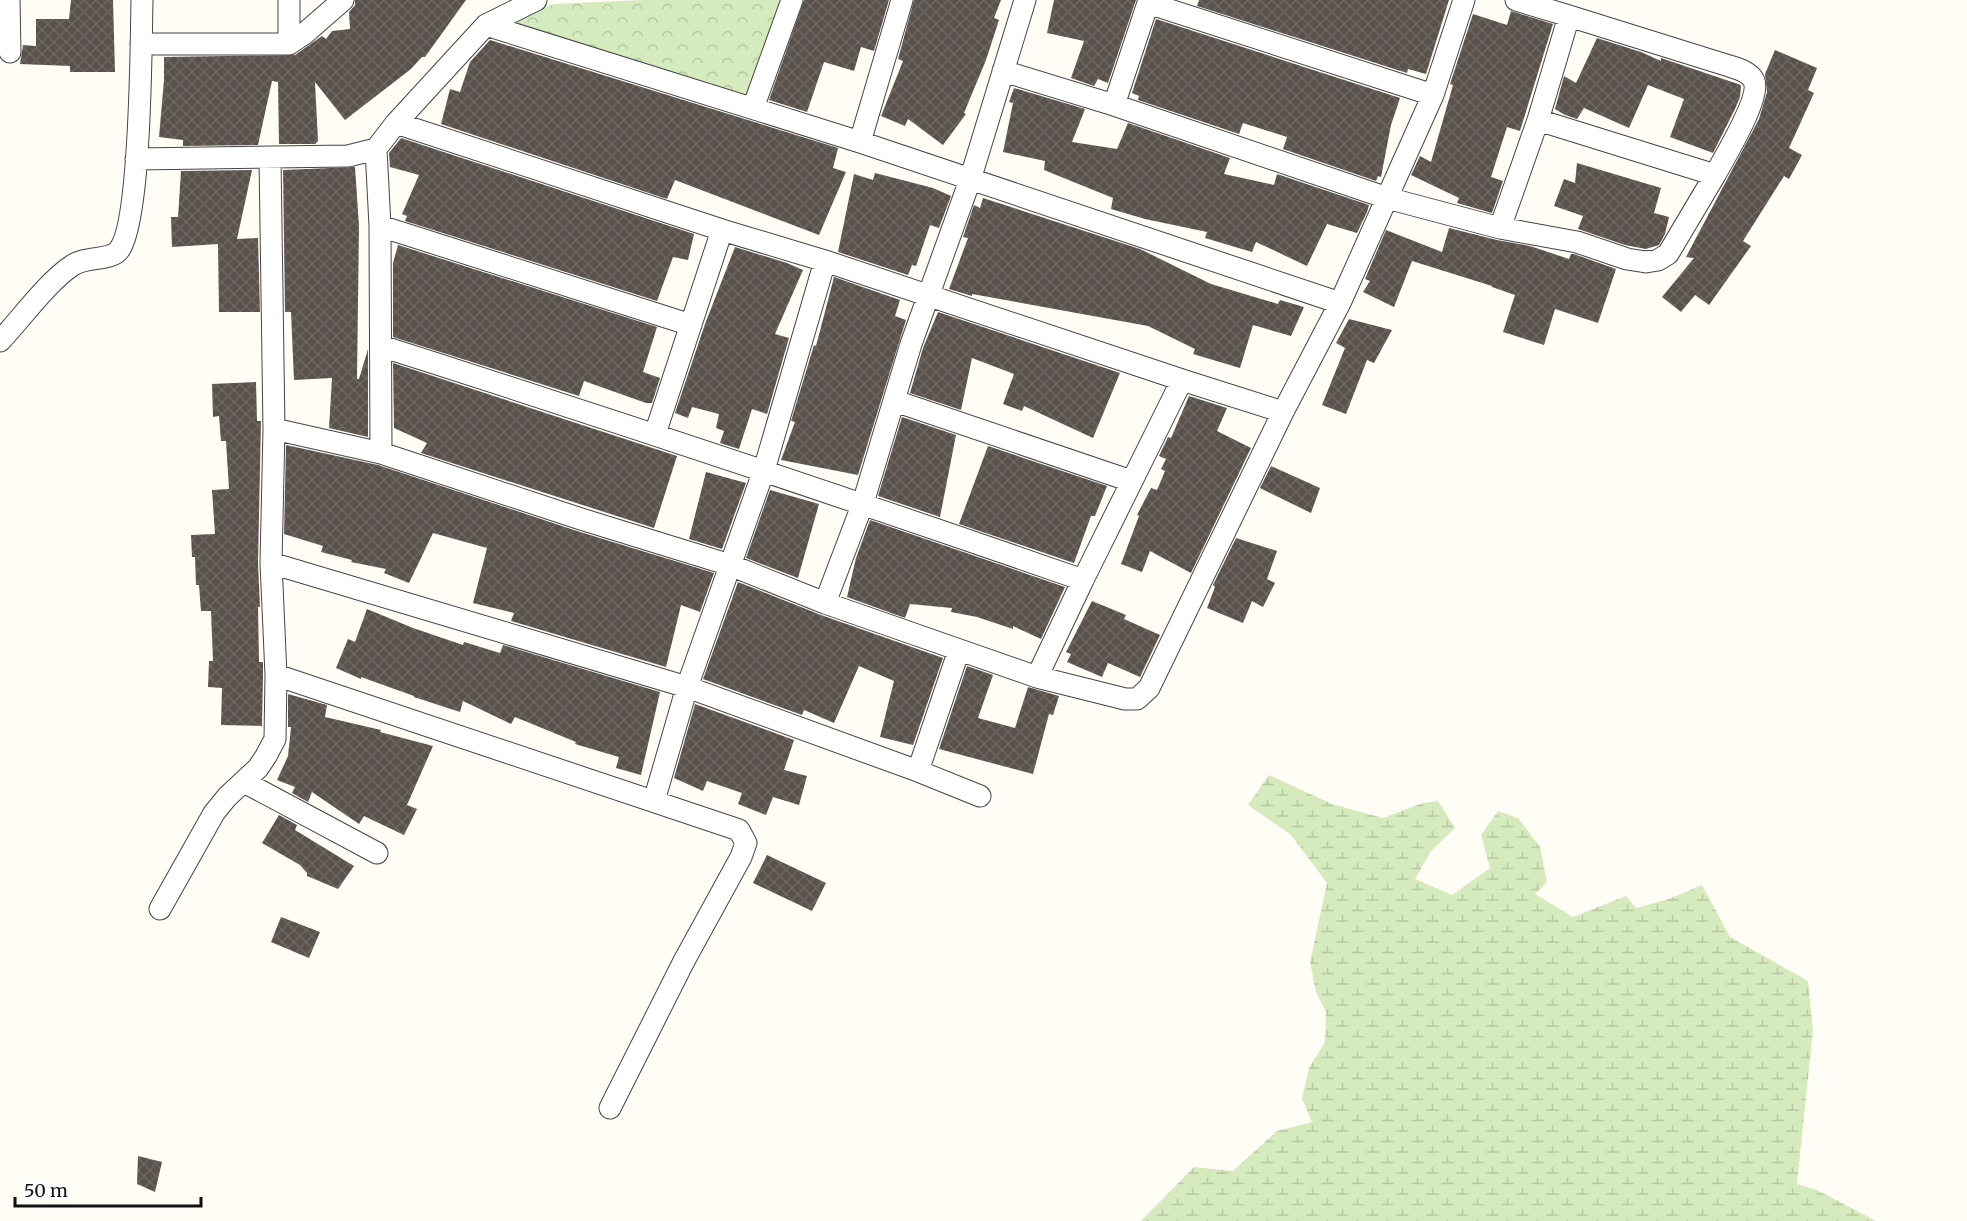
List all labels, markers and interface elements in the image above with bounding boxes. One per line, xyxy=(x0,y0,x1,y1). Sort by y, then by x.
scale bar xyxy=(15,1170,201,1208)
text: 50 m xyxy=(24,1179,68,1202)

